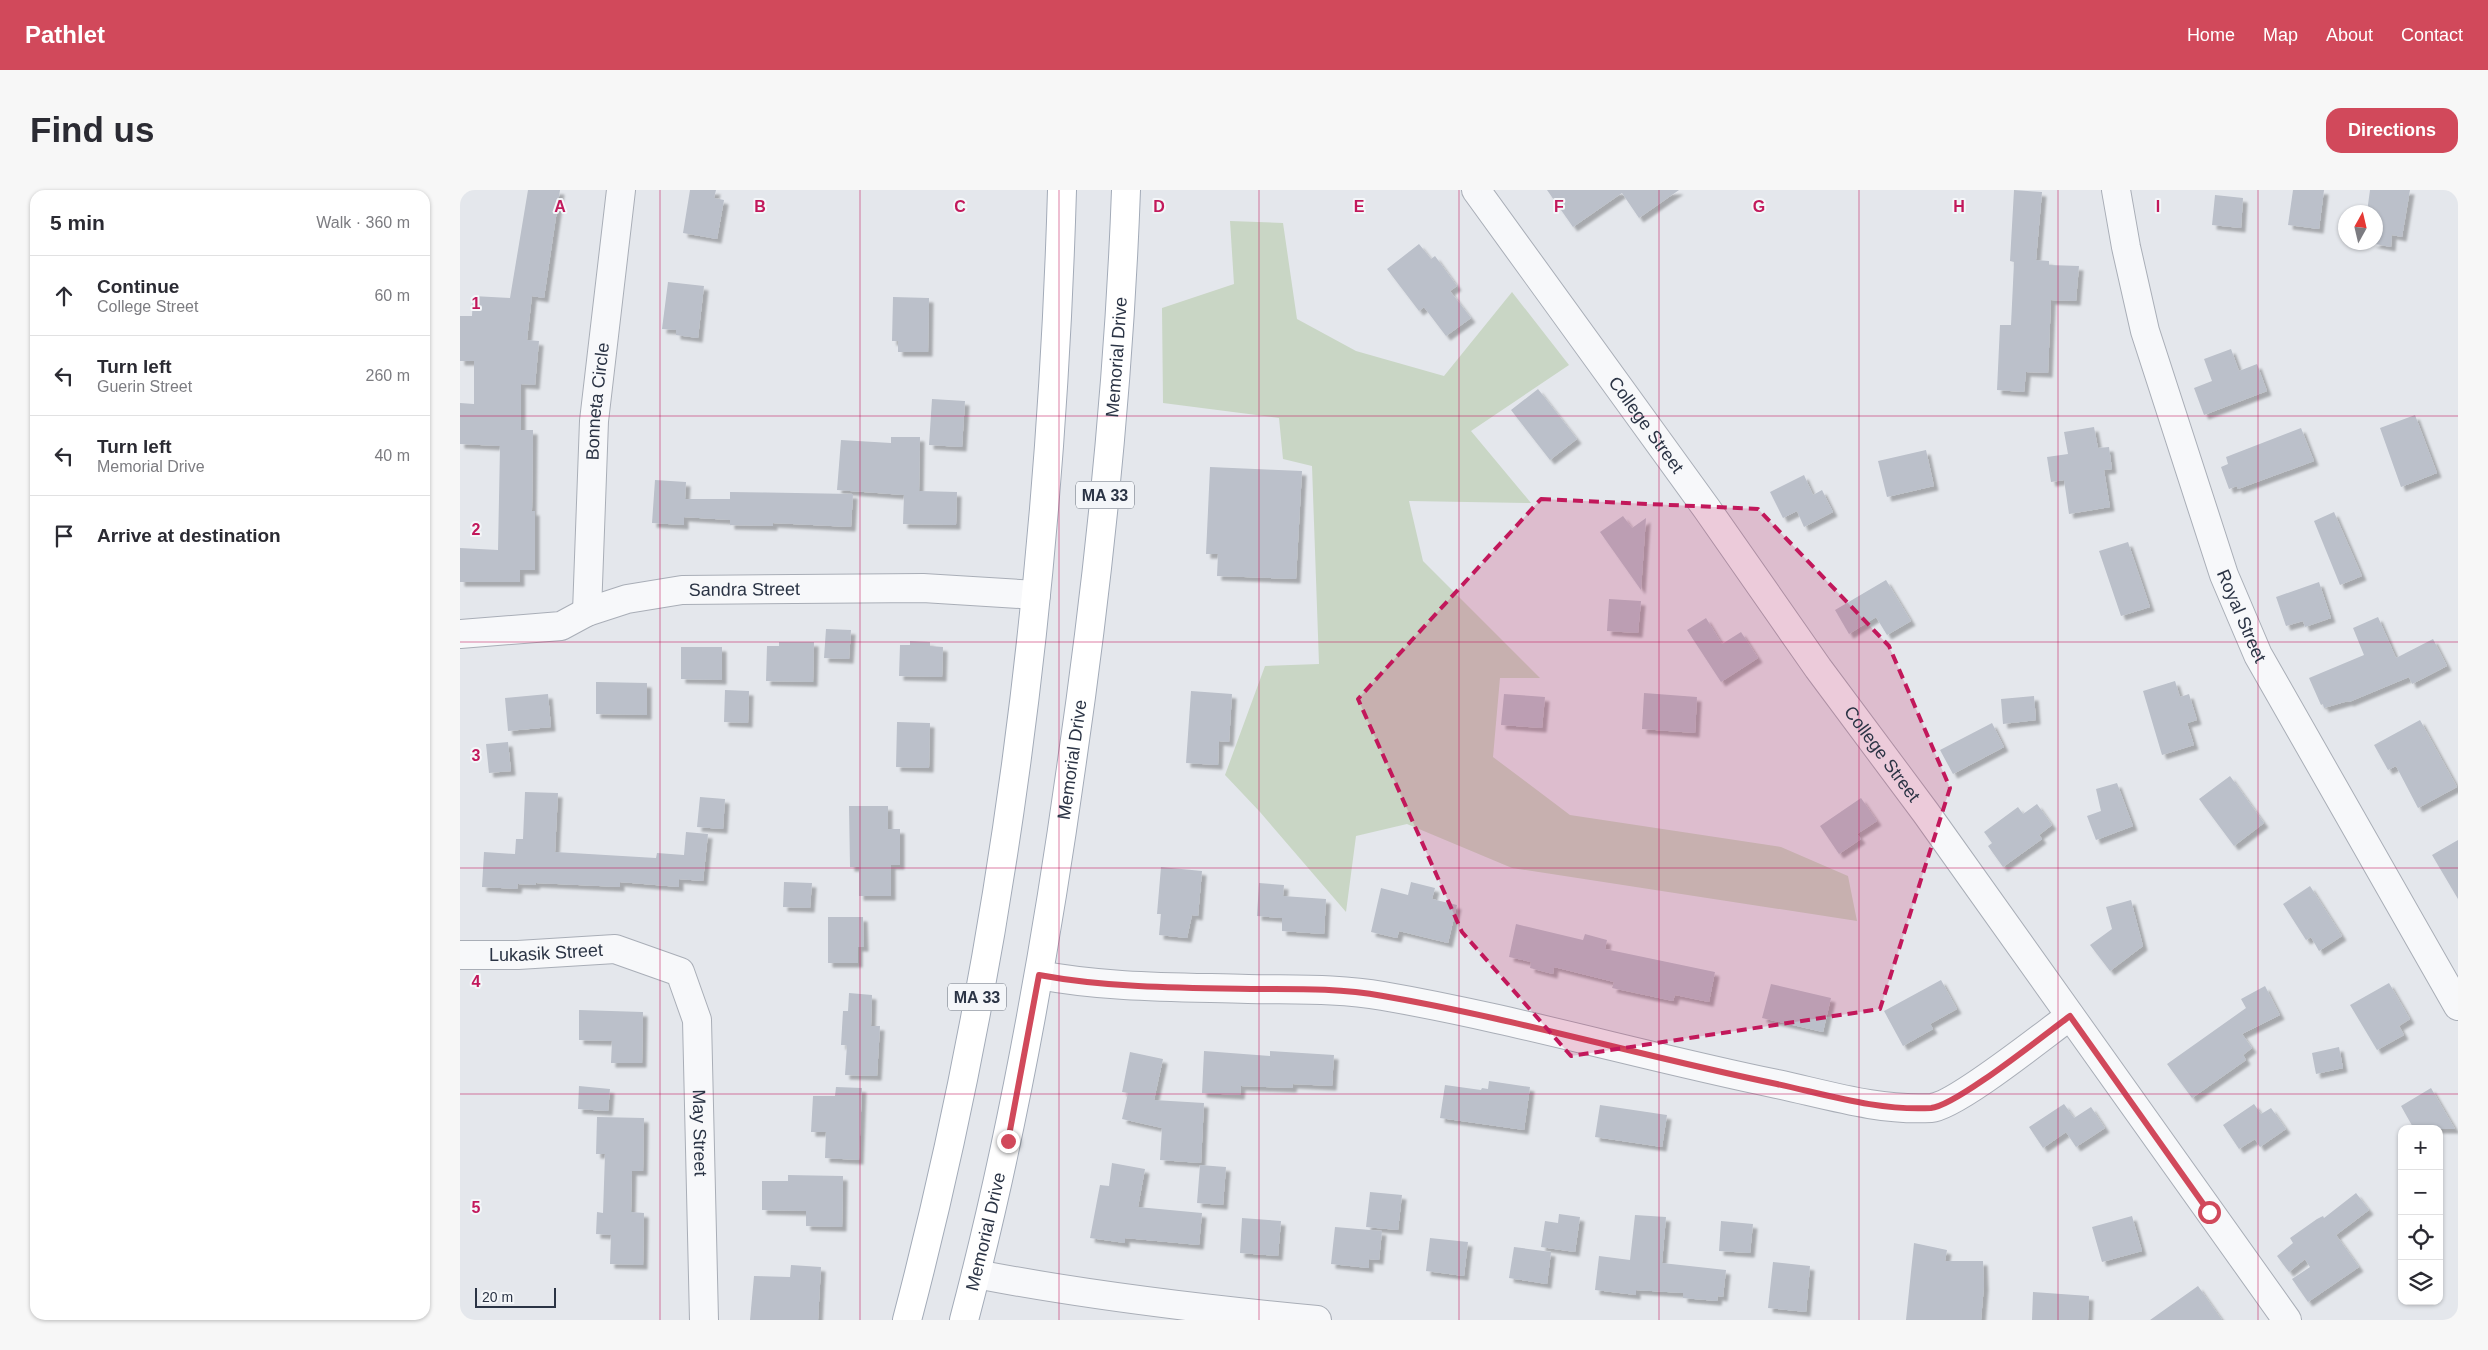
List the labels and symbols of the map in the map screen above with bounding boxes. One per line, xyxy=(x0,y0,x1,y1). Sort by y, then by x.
text: A xyxy=(554,198,566,215)
text: B xyxy=(754,198,766,215)
text: C xyxy=(954,198,966,215)
text: D xyxy=(1153,198,1165,215)
text: E xyxy=(1354,198,1365,215)
text: F xyxy=(1554,198,1564,215)
text: G xyxy=(1753,198,1765,215)
text: H xyxy=(1953,198,1965,215)
text: I xyxy=(2156,198,2160,215)
north arrow xyxy=(2338,205,2383,250)
text: 1 xyxy=(472,295,481,312)
street label: Memorial Drive xyxy=(1102,296,1131,418)
street label: Bonneta Circle xyxy=(583,341,613,461)
street label: College Street xyxy=(1605,373,1688,477)
road number: MA 33 xyxy=(1076,482,1134,508)
text: 2 xyxy=(472,521,481,538)
street label: Royal Street xyxy=(2213,566,2270,666)
street label: Sandra Street xyxy=(689,579,800,600)
street label: Memorial Drive xyxy=(1054,698,1091,821)
street label: College Street xyxy=(1840,702,1924,806)
text: 3 xyxy=(472,747,481,764)
street label: Lukasik Street xyxy=(489,940,604,965)
text: 4 xyxy=(472,973,481,990)
road number: MA 33 xyxy=(948,984,1006,1010)
street label: May Street xyxy=(689,1089,711,1177)
route end xyxy=(997,1130,1020,1153)
street label: Memorial Drive xyxy=(962,1171,1009,1293)
text: 5 xyxy=(472,1199,481,1216)
route start xyxy=(2198,1201,2221,1224)
scale bar xyxy=(475,1285,556,1308)

